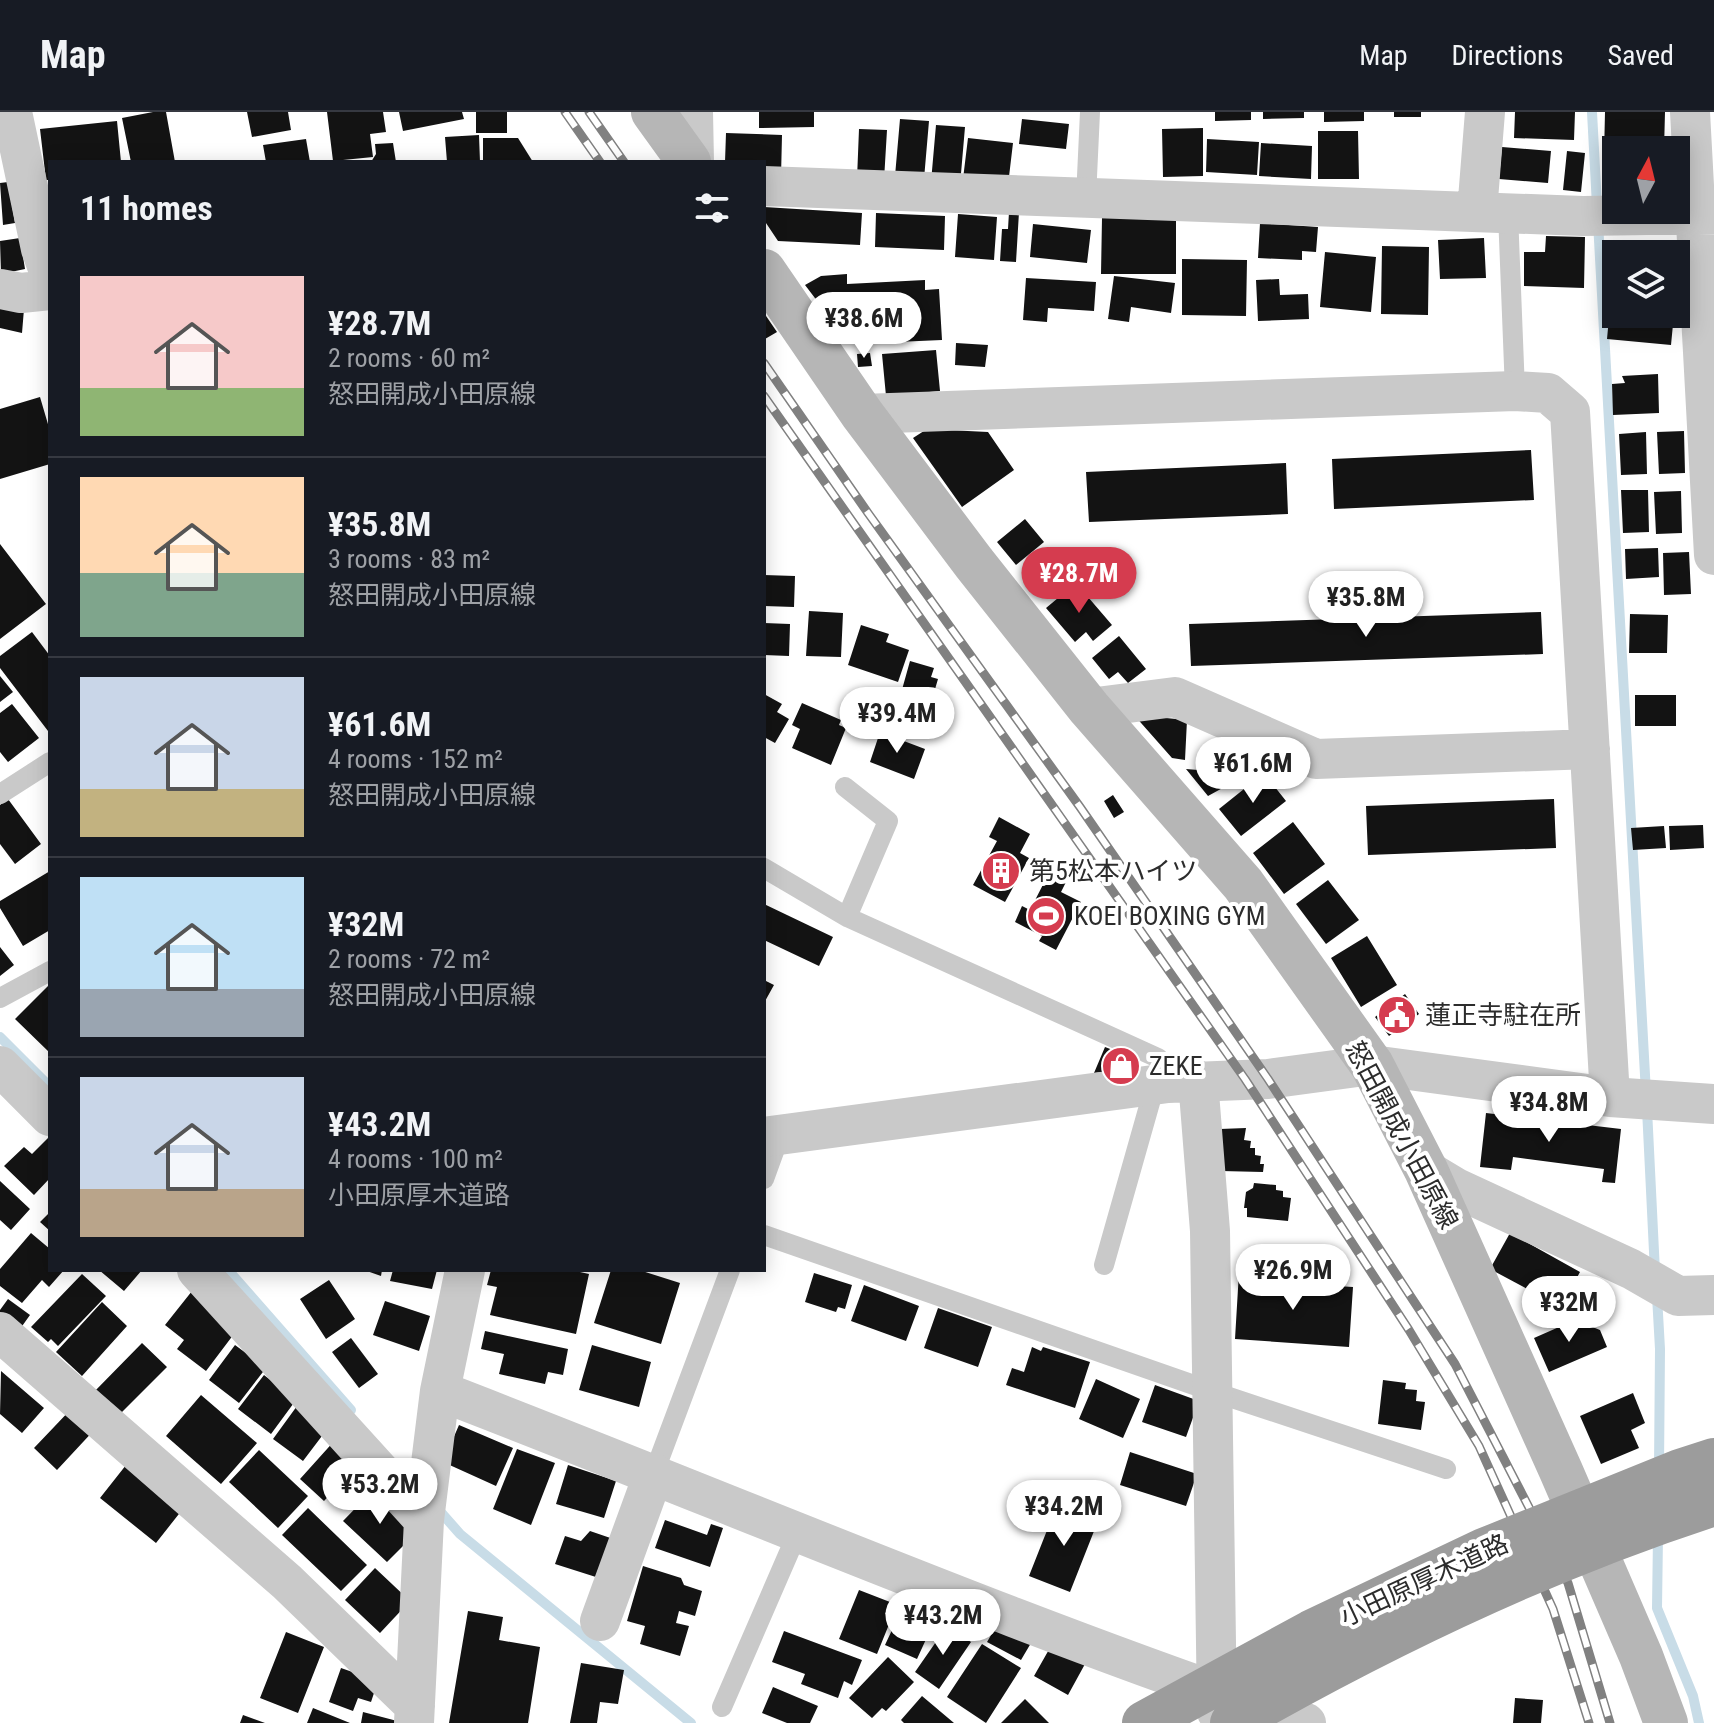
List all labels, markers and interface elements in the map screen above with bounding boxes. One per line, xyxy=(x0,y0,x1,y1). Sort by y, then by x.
text: Map xyxy=(40,33,106,77)
text: Map xyxy=(1359,39,1408,72)
text: Directions xyxy=(1452,39,1563,72)
text: Saved xyxy=(1607,39,1674,72)
north arrow xyxy=(1602,136,1690,224)
map controls xyxy=(1602,136,1690,328)
icon: filters xyxy=(690,186,734,230)
text: 11 homes xyxy=(80,188,213,228)
button: layers xyxy=(1602,240,1690,328)
pin: ¥38.6M xyxy=(799,292,929,360)
text: ¥28.7M xyxy=(328,303,431,343)
text: ¥38.6M xyxy=(824,303,904,333)
icon: home xyxy=(144,308,240,404)
text: 2 rooms · 60 m² xyxy=(328,343,490,373)
text: 怒田開成小田原線 xyxy=(328,379,536,409)
text: ¥35.8M xyxy=(328,504,431,544)
icon: home xyxy=(144,509,240,605)
text: 3 rooms · 83 m² xyxy=(328,544,490,574)
pin: ¥28.7M xyxy=(1014,547,1144,615)
text: ¥28.7M xyxy=(1039,558,1119,588)
pin: ¥35.8M xyxy=(1301,571,1431,639)
text: 怒田開成小田原線 xyxy=(328,580,536,610)
text: ¥35.8M xyxy=(1326,582,1406,612)
pin: ¥39.4M xyxy=(832,687,962,755)
text: ¥39.4M xyxy=(857,698,937,728)
text: ¥61.6M xyxy=(328,704,431,744)
icon: home xyxy=(144,709,240,805)
pin: ¥61.6M xyxy=(1188,737,1318,805)
text: 4 rooms · 152 m² xyxy=(328,744,503,774)
text: ¥61.6M xyxy=(1213,748,1293,778)
text: 怒田開成小田原線 xyxy=(328,780,536,810)
building icon: 第5松本ハイツ xyxy=(980,850,1022,892)
place label: 第5松本ハイツ xyxy=(1029,856,1197,886)
sports icon: KOEI BOXING GYM xyxy=(1025,895,1067,937)
place label: KOEI BOXING GYM xyxy=(1074,901,1265,931)
text: ¥32M xyxy=(328,904,404,944)
icon: home xyxy=(144,909,240,1005)
text: 2 rooms · 72 m² xyxy=(328,944,490,974)
text: 怒田開成小田原線 xyxy=(328,980,536,1010)
public building icon: 蓮正寺駐在所 xyxy=(1376,994,1418,1036)
place label: 蓮正寺駐在所 xyxy=(1425,1000,1581,1030)
street label: 怒田開成小田原線 xyxy=(1340,1036,1464,1234)
shop icon: ZEKE xyxy=(1100,1045,1142,1087)
place label: ZEKE xyxy=(1149,1051,1203,1081)
pin: ¥34.8M xyxy=(1484,1076,1614,1144)
text: ¥34.8M xyxy=(1509,1087,1589,1117)
text: ¥43.2M xyxy=(328,1104,431,1144)
icon: home xyxy=(144,1109,240,1205)
text: 4 rooms · 100 m² xyxy=(328,1144,503,1174)
text: 小田原厚木道路 xyxy=(328,1180,510,1210)
pin: ¥26.9M xyxy=(1228,1244,1358,1312)
text: ¥26.9M xyxy=(1253,1255,1333,1285)
pin: ¥32M xyxy=(1522,1276,1616,1344)
text: ¥32M xyxy=(1540,1287,1598,1317)
pin: ¥53.2M xyxy=(315,1458,445,1526)
text: ¥53.2M xyxy=(340,1469,420,1499)
pin: ¥34.2M xyxy=(999,1480,1129,1548)
text: ¥34.2M xyxy=(1024,1491,1104,1521)
street label: 小田原厚木道路 xyxy=(1335,1528,1513,1632)
pin: ¥43.2M xyxy=(878,1589,1008,1657)
text: ¥43.2M xyxy=(903,1600,983,1630)

